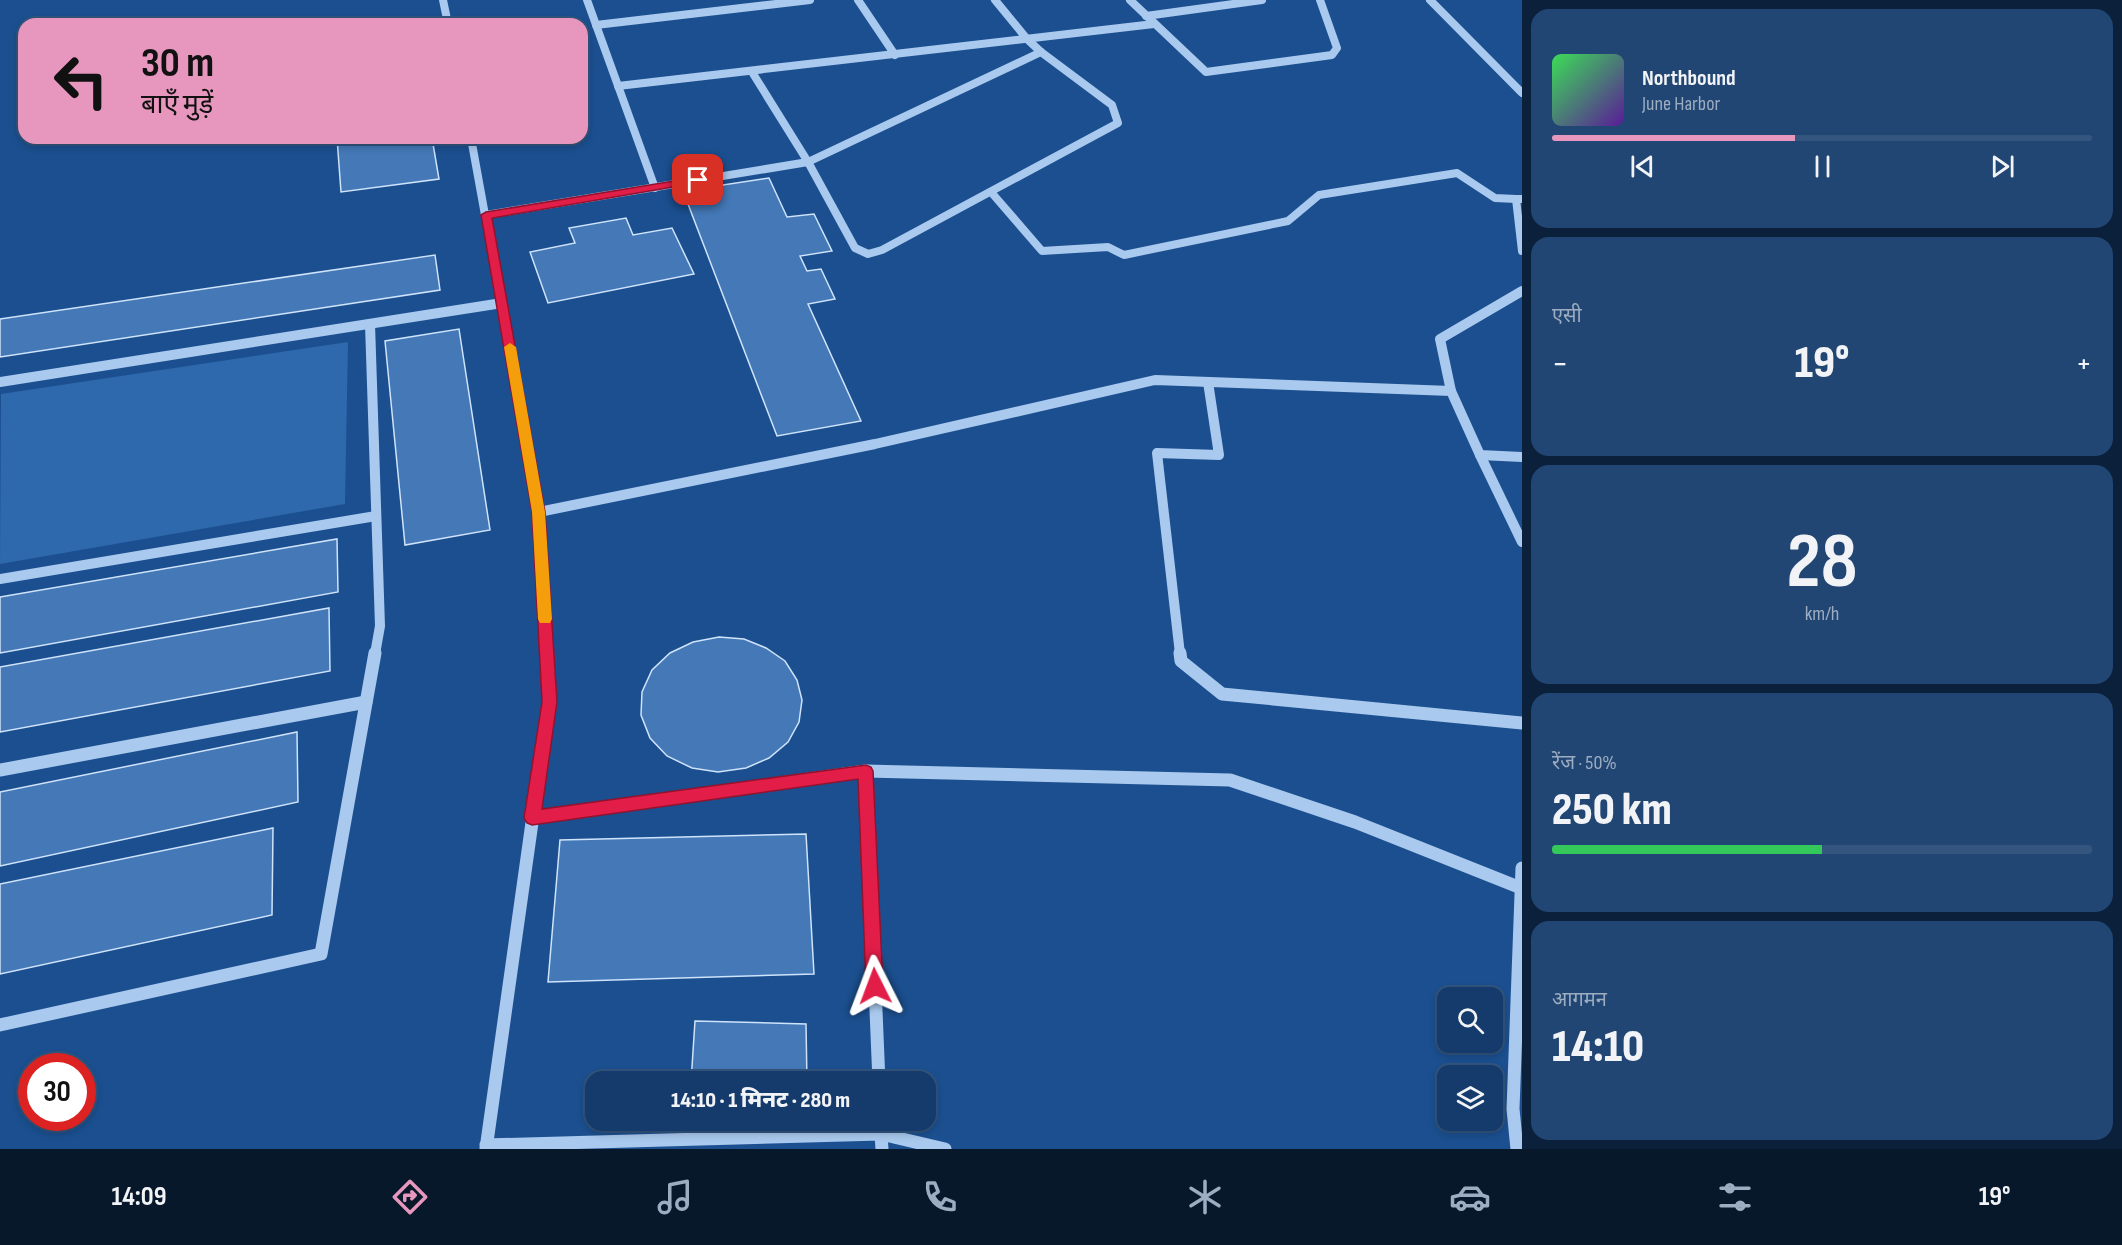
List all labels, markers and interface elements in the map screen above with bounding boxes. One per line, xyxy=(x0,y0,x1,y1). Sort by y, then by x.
text: 30 m xyxy=(141,38,214,89)
icon: left xyxy=(42,42,120,120)
text: Northbound xyxy=(1642,65,1736,92)
text: बाएँ मुड़ें xyxy=(141,89,213,121)
text: June Harbor xyxy=(1642,92,1720,116)
icon: previous xyxy=(1626,150,1659,183)
icon: pause xyxy=(1806,150,1839,183)
icon: next xyxy=(1986,150,2019,183)
pin xyxy=(672,154,723,205)
icon: arrive xyxy=(681,163,714,196)
text: एसी xyxy=(1552,304,1582,328)
text: 19° xyxy=(1795,336,1849,391)
text: − xyxy=(1552,344,1568,384)
text: + xyxy=(2076,344,2092,384)
text: 28 xyxy=(1787,516,1857,609)
text: km/h xyxy=(1805,602,1839,626)
text: रेंज · 50% xyxy=(1552,751,1617,775)
text: 250 km xyxy=(1552,783,1672,838)
position arrow xyxy=(843,954,907,1018)
map controls xyxy=(1437,987,1503,1131)
button: search xyxy=(1437,987,1503,1053)
text: आगमन xyxy=(1552,988,1607,1012)
text: 14:10 xyxy=(1552,1020,1644,1075)
speed limit sign: 30 xyxy=(18,1053,96,1131)
button: layers xyxy=(1437,1065,1503,1131)
text: 14:10 · 1 मिनट · 280 m xyxy=(671,1087,850,1114)
icon: directions xyxy=(389,1176,431,1218)
icon: music xyxy=(654,1176,696,1218)
icon: phone xyxy=(919,1176,961,1218)
icon: climate xyxy=(1184,1176,1226,1218)
icon: car xyxy=(1449,1176,1491,1218)
icon: filters xyxy=(1714,1176,1756,1218)
text: 14:09 xyxy=(111,1181,167,1213)
text: 19° xyxy=(1979,1181,2010,1213)

